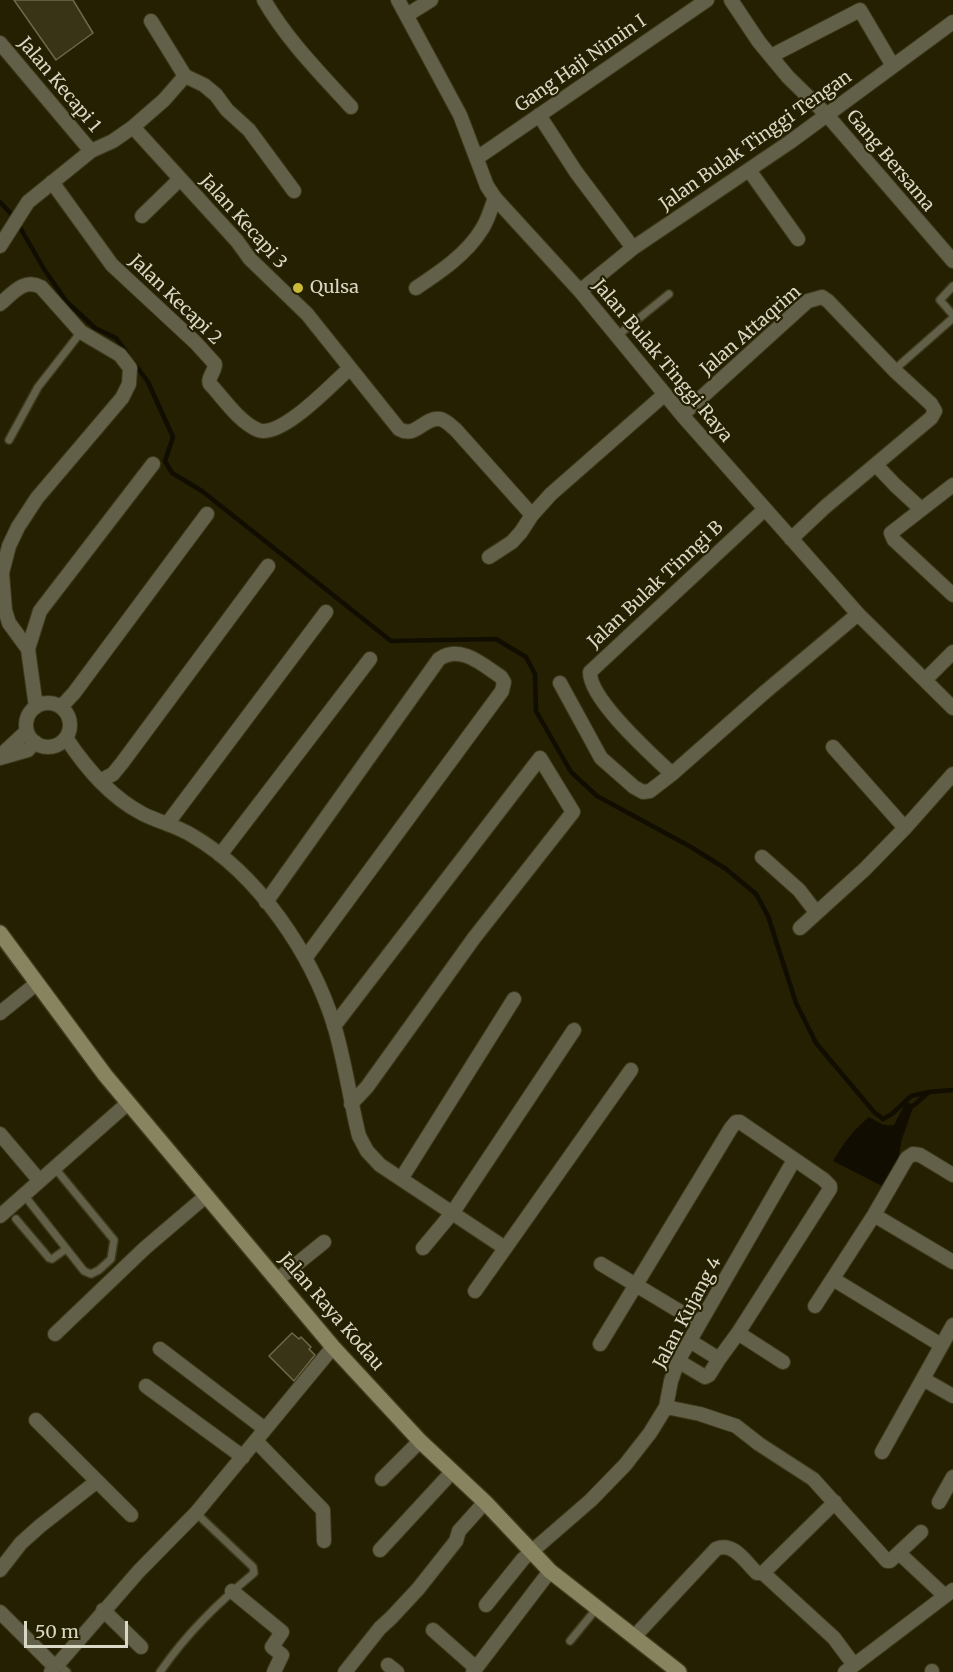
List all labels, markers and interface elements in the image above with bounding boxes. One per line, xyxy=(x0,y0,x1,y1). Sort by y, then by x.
street label: Gang Haji Nimin I xyxy=(511,11,651,117)
street label: Jalan Kecapi 1 xyxy=(13,33,105,137)
street label: Jalan Bulak Tinggi Tengan xyxy=(656,66,856,216)
street label: Gang Bersama xyxy=(841,106,939,216)
street label: Jalan Kecapi 3 xyxy=(195,170,291,274)
street label: Jalan Kecapi 2 xyxy=(124,251,226,349)
street label: Jalan Bulak Tinggi Raya xyxy=(588,275,736,447)
place label: Qulsa xyxy=(310,277,359,299)
marker: Qulsa xyxy=(291,281,305,295)
street label: Jalan Attaqrim xyxy=(696,281,806,381)
street label: Jalan Bulak Tinngi B xyxy=(584,517,728,653)
street label: Jalan Raya Kodau xyxy=(274,1249,388,1375)
street label: Jalan Kujang 4 xyxy=(649,1253,727,1373)
scale bar xyxy=(27,1609,130,1647)
text: 50 m xyxy=(35,1620,79,1643)

